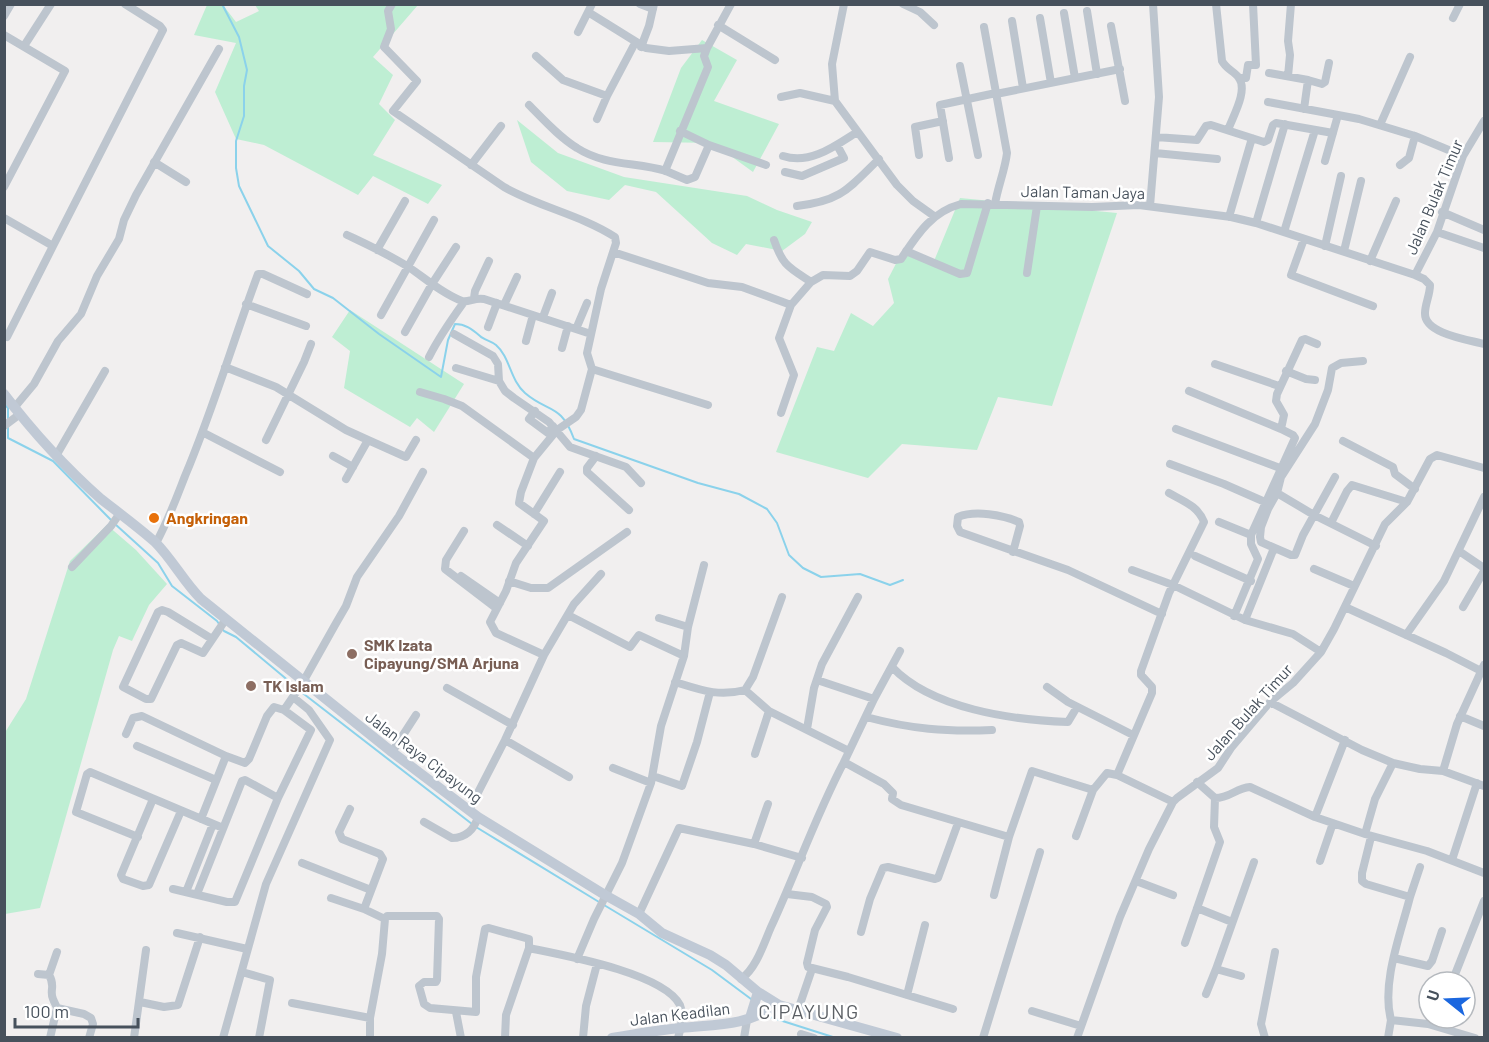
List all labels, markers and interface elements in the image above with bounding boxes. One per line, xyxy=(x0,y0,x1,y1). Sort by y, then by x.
street label: Jalan Bulak Timur xyxy=(1401,136,1466,257)
street label: Jalan Taman Jaya xyxy=(1021,181,1145,202)
place label: Angkringan xyxy=(166,508,248,527)
marker: Angkringan xyxy=(147,511,161,525)
place label: SMK Izata Cipayung/SMA Arjuna xyxy=(364,635,519,672)
marker: SMK Izata Cipayung/SMA Arjuna xyxy=(345,647,359,661)
street label: Jalan Bulak Timur xyxy=(1199,659,1296,764)
place label: TK Islam xyxy=(263,676,324,695)
marker: TK Islam xyxy=(244,679,258,693)
street label: Jalan Raya Cipayung xyxy=(362,706,486,807)
north arrow xyxy=(1417,970,1477,1030)
text: U xyxy=(1422,987,1443,1003)
scale bar xyxy=(15,991,138,1029)
street label: Jalan Keadilan xyxy=(629,998,731,1029)
district label: CIPAYUNG xyxy=(758,999,860,1023)
text: 100 m xyxy=(24,1000,69,1022)

